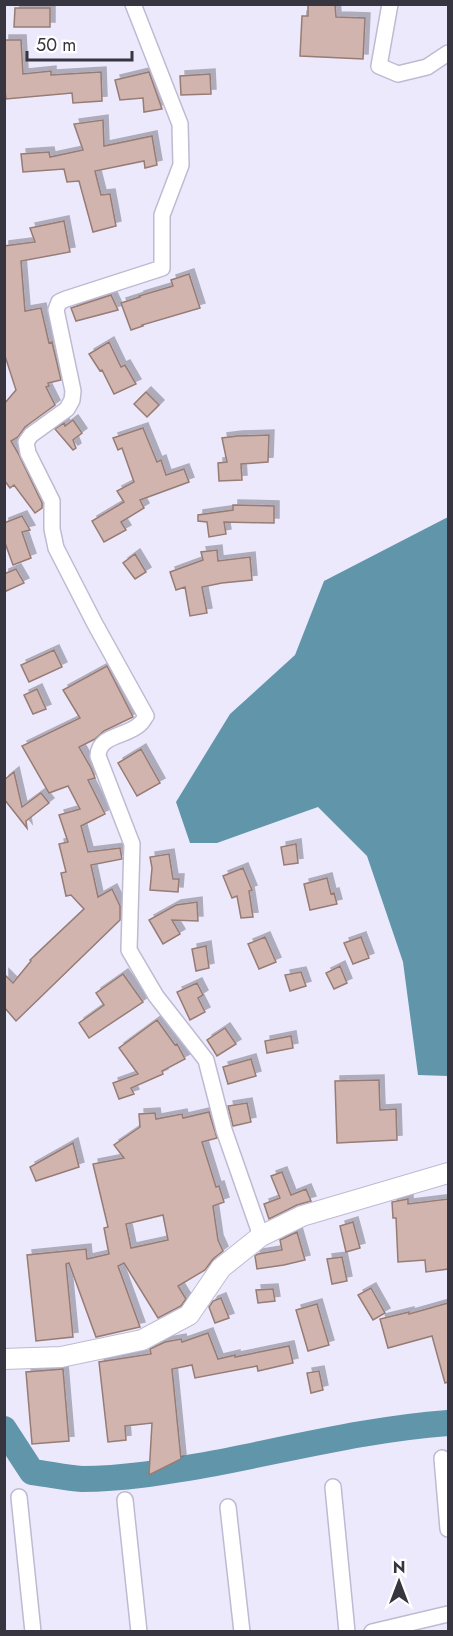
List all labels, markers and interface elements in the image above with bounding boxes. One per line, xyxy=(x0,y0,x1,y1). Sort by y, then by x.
scale bar xyxy=(27,24,132,62)
text: 50 m xyxy=(36,32,76,58)
north arrow xyxy=(369,1552,429,1612)
text: N xyxy=(393,1556,405,1579)

